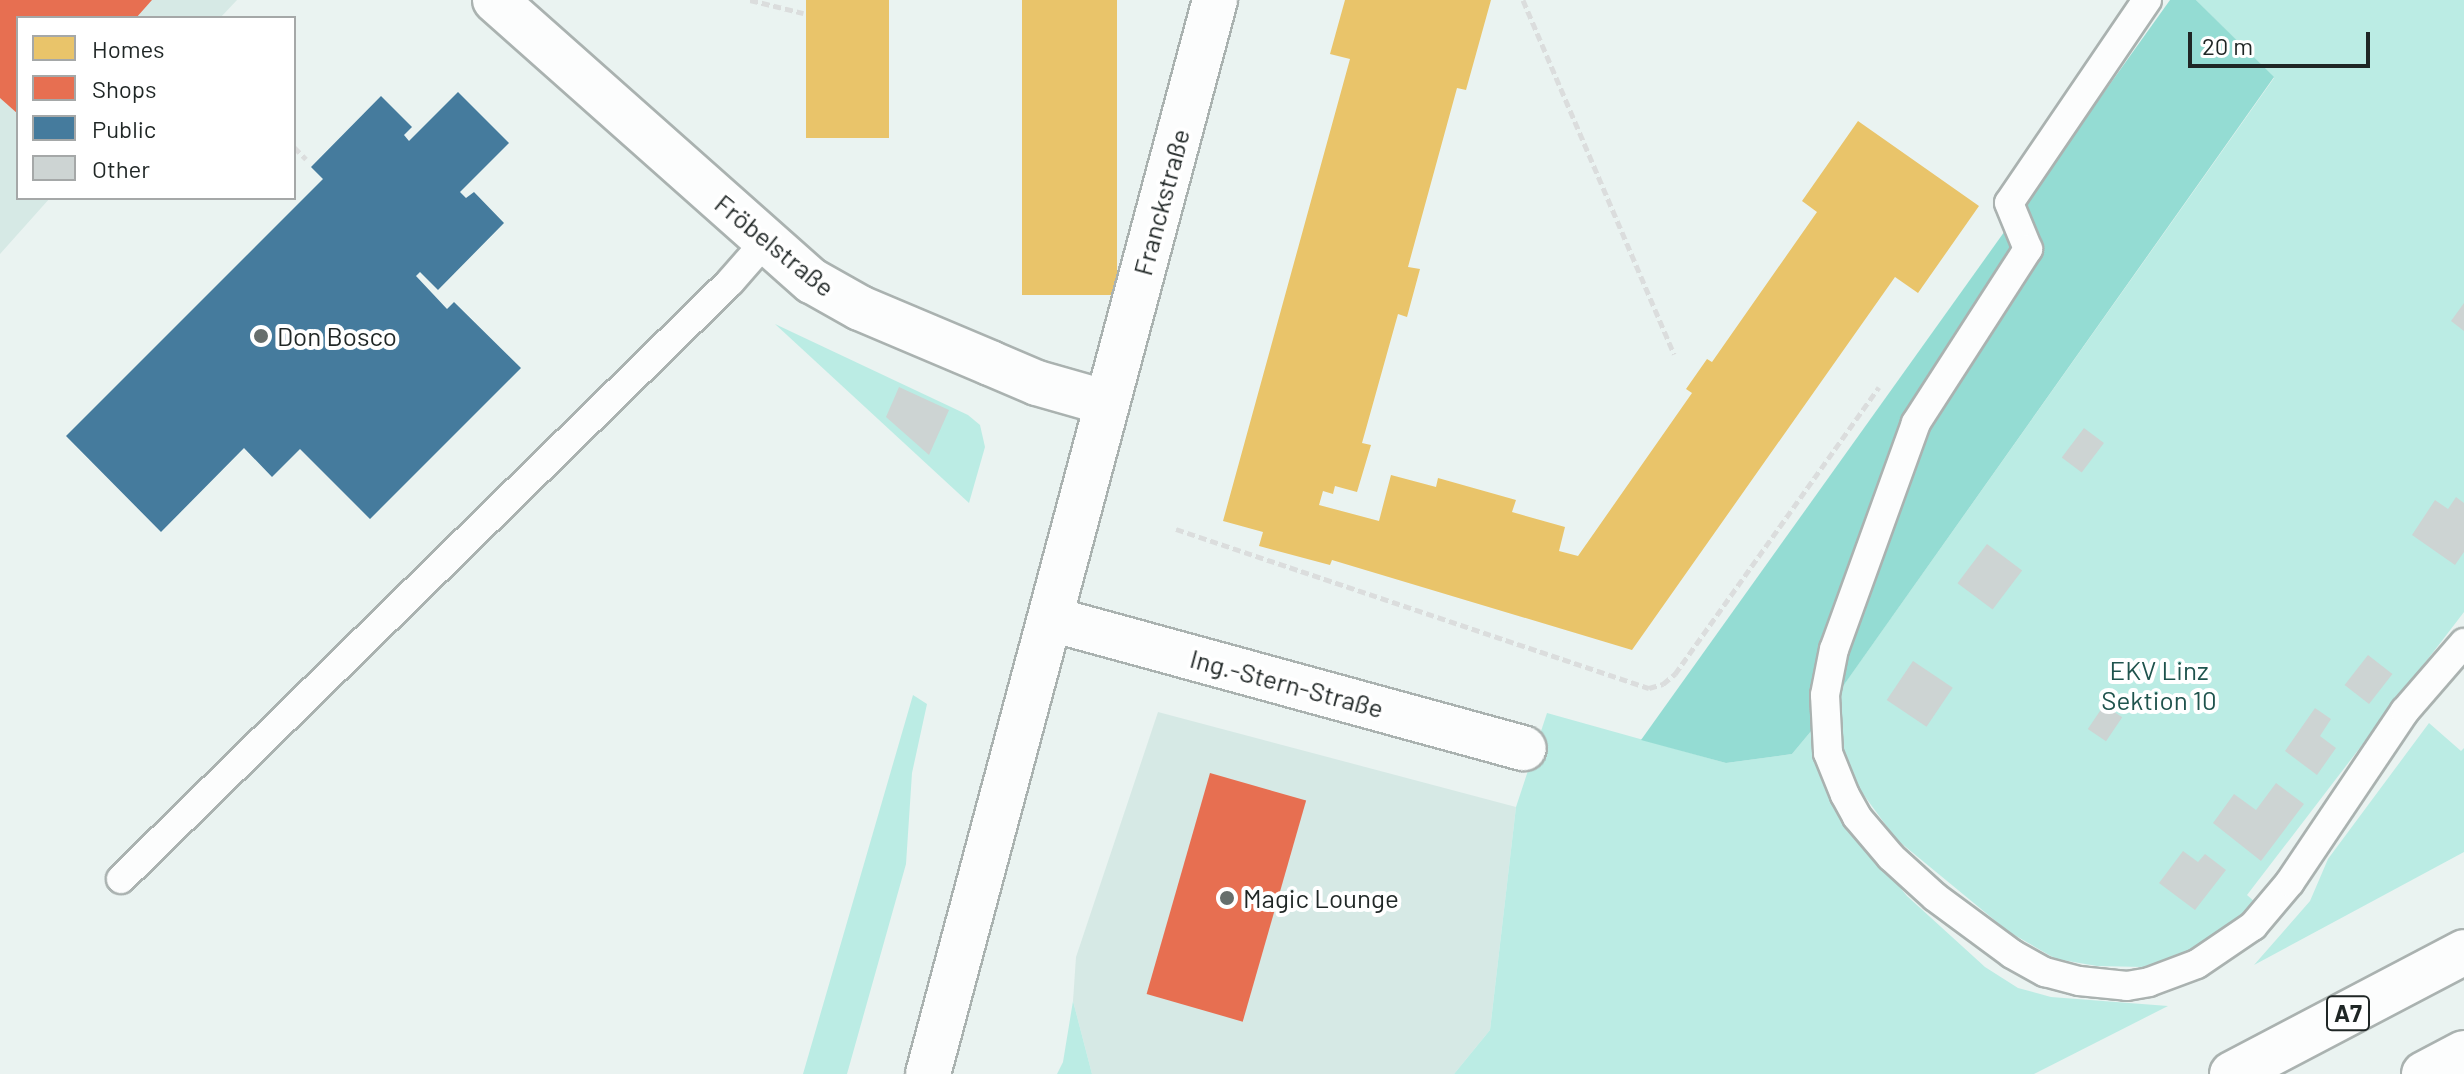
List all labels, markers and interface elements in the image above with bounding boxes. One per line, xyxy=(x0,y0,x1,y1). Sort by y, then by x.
legend xyxy=(16,16,296,200)
scale bar xyxy=(2192,16,2374,66)
text: 20 m xyxy=(2202,31,2253,60)
text: Homes xyxy=(92,34,165,63)
text: Shops xyxy=(92,74,157,103)
text: Public xyxy=(92,114,156,143)
street label: Franckstraße xyxy=(1126,125,1196,279)
text: Other xyxy=(92,154,150,183)
street label: Fröbelstraße xyxy=(709,187,841,303)
place label: Don Bosco xyxy=(277,320,397,352)
marker: Don Bosco xyxy=(252,327,270,345)
street label: Ing.-Stern-Straße xyxy=(1187,642,1387,724)
park label: EKV Linz Sektion 10 xyxy=(2101,654,2217,716)
place label: Magic Lounge xyxy=(1243,882,1399,914)
marker: Magic Lounge xyxy=(1218,889,1236,907)
road number: A7 xyxy=(2324,993,2372,1033)

